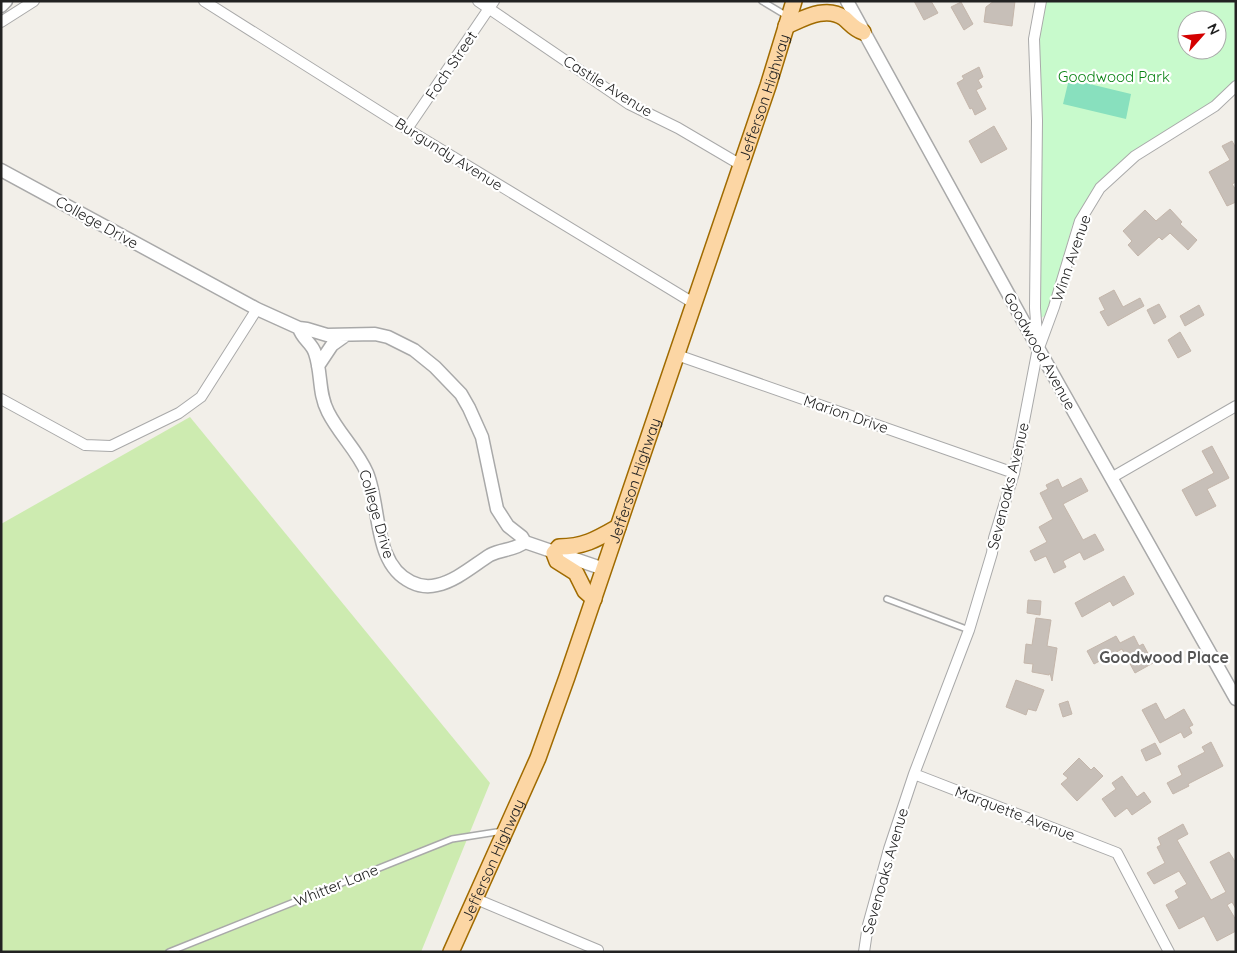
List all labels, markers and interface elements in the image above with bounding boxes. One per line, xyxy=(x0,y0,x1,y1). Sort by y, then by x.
north arrow xyxy=(1177,10,1227,60)
text: N xyxy=(1203,20,1224,38)
street label: Foch Street xyxy=(421,27,481,103)
street label: Jefferson Highway xyxy=(734,32,793,163)
street label: Castile Avenue xyxy=(560,51,656,121)
park label: Goodwood Park xyxy=(1058,67,1170,86)
street label: Burgundy Avenue xyxy=(392,113,506,195)
street label: College Drive xyxy=(52,191,142,253)
street label: Winn Avenue xyxy=(1047,212,1095,304)
street label: Goodwood Avenue xyxy=(1000,289,1080,413)
street label: Marion Drive xyxy=(801,391,891,437)
street label: Jefferson Highway xyxy=(604,415,664,546)
street label: Sevenoaks Avenue xyxy=(983,420,1033,552)
street label: College Drive xyxy=(355,467,399,561)
district label: Goodwood Place xyxy=(1099,647,1229,667)
street label: Marquette Avenue xyxy=(952,781,1078,845)
street label: Jefferson Highway xyxy=(457,796,528,924)
street label: Sevenoaks Avenue xyxy=(858,806,912,936)
street label: Whitter Lane xyxy=(291,860,381,910)

